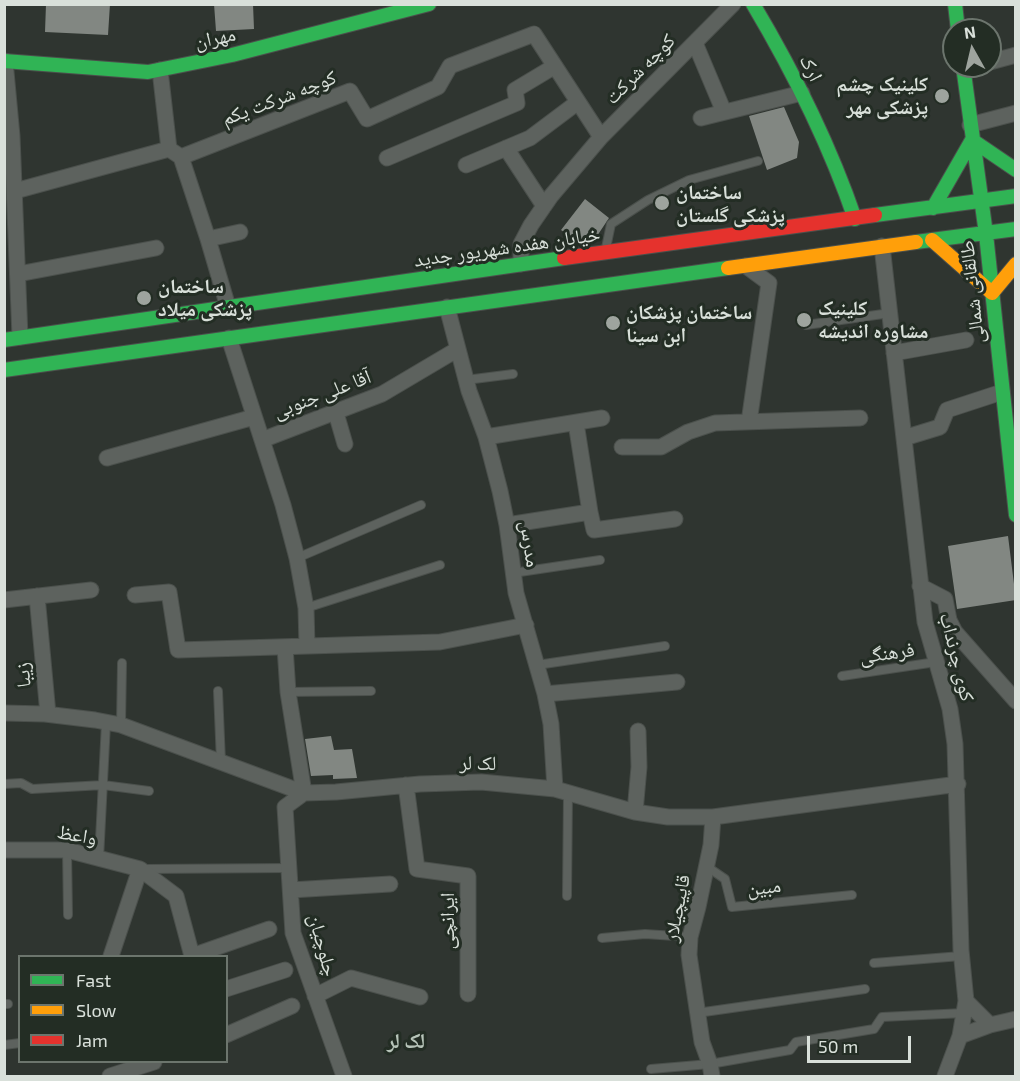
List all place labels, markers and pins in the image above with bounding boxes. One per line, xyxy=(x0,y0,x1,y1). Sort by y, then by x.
place label: کلینیک چشم پزشکی مهر xyxy=(836,72,928,119)
marker: کلینیک چشم پزشکی مهر xyxy=(933,87,951,105)
place label: ساختمان پزشکی گلستان xyxy=(676,180,785,227)
marker: ساختمان پزشکی گلستان xyxy=(653,194,671,212)
place label: ساختمان پزشکی میلاد xyxy=(158,274,252,321)
marker: ساختمان پزشکی میلاد xyxy=(135,289,153,307)
place label: کلینیک مشاوره اندیشه xyxy=(818,296,928,343)
place label: ساختمان پزشکان ابن سینا xyxy=(626,300,752,347)
marker: کلینیک مشاوره اندیشه xyxy=(795,311,813,329)
marker: ساختمان پزشکان ابن سینا xyxy=(604,314,622,332)

